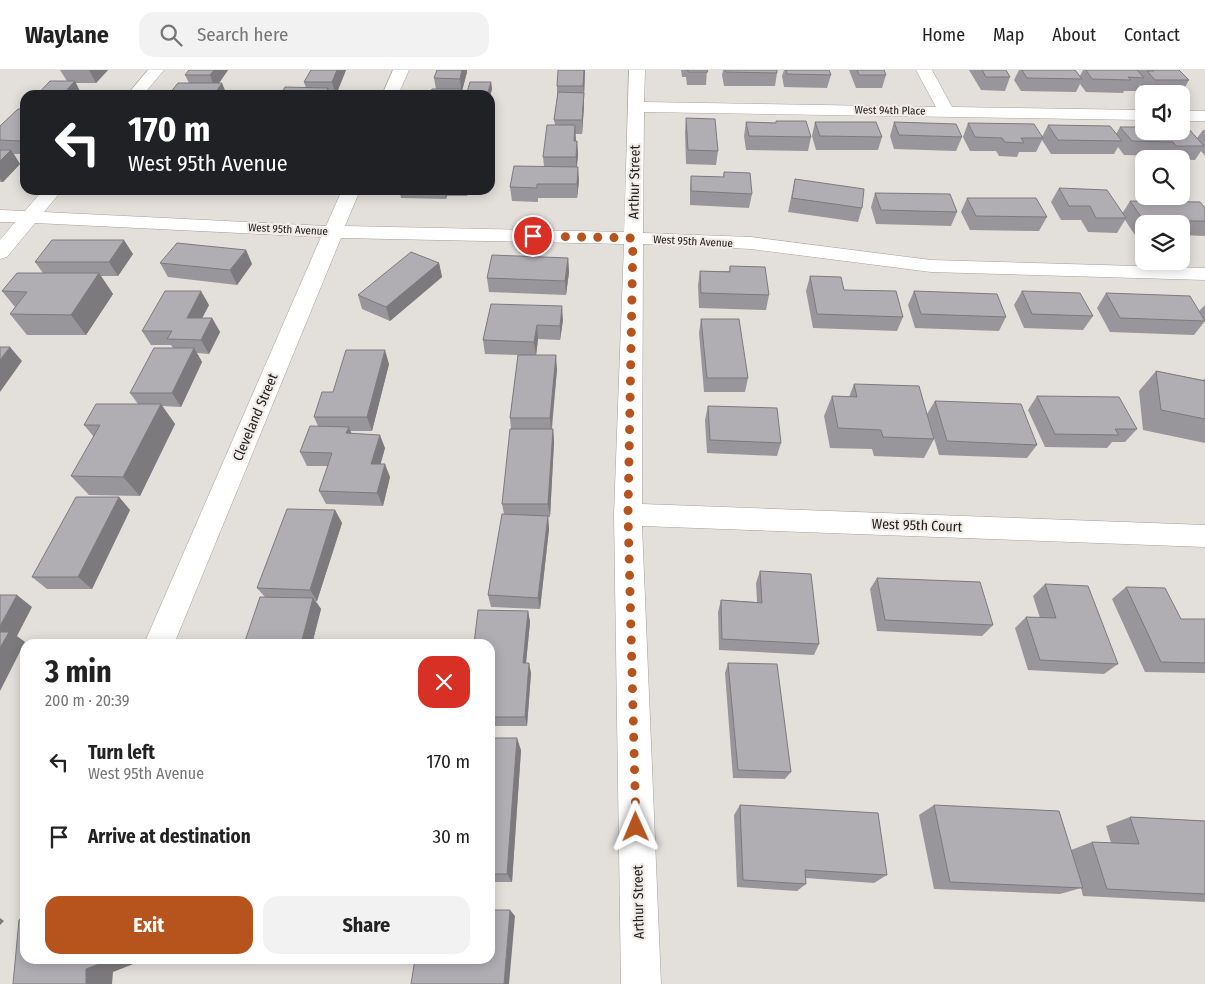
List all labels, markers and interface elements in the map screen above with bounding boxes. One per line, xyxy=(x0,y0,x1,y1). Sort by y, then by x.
search box xyxy=(139,12,489,57)
text: Waylane xyxy=(25,21,109,49)
icon: search xyxy=(157,21,185,49)
text: Search here xyxy=(197,23,288,46)
text: Home xyxy=(922,24,965,46)
text: Map xyxy=(993,24,1024,46)
text: About xyxy=(1052,24,1096,46)
text: Contact xyxy=(1124,24,1180,46)
map controls xyxy=(1135,85,1190,270)
button: sound xyxy=(1135,85,1190,140)
street label: West 94th Place xyxy=(854,103,926,118)
text: 170 m xyxy=(128,108,211,150)
icon: left xyxy=(45,110,110,175)
street label: Arthur Street xyxy=(625,144,644,219)
text: West 95th Avenue xyxy=(128,150,288,177)
button: search xyxy=(1135,150,1190,205)
pin xyxy=(512,215,554,257)
button: layers xyxy=(1135,215,1190,270)
street label: West 95th Avenue xyxy=(248,221,328,238)
icon: arrive xyxy=(519,222,547,250)
street label: West 95th Avenue xyxy=(653,233,733,250)
street label: Cleveland Street xyxy=(229,370,282,464)
street label: West 95th Court xyxy=(871,515,963,536)
text: 3 min xyxy=(45,654,112,690)
button: close xyxy=(418,656,470,708)
text: 200 m · 20:39 xyxy=(45,691,129,710)
text: Turn left xyxy=(88,741,155,764)
icon: left xyxy=(45,748,73,776)
text: 170 m xyxy=(426,750,470,773)
text: West 95th Avenue xyxy=(88,764,204,783)
position arrow xyxy=(609,800,661,852)
icon: arrive xyxy=(45,823,73,851)
text: Arrive at destination xyxy=(88,825,251,848)
text: 30 m xyxy=(432,825,470,848)
street label: Arthur Street xyxy=(629,864,648,939)
button: Exit xyxy=(45,896,253,954)
button: Share xyxy=(263,896,470,954)

